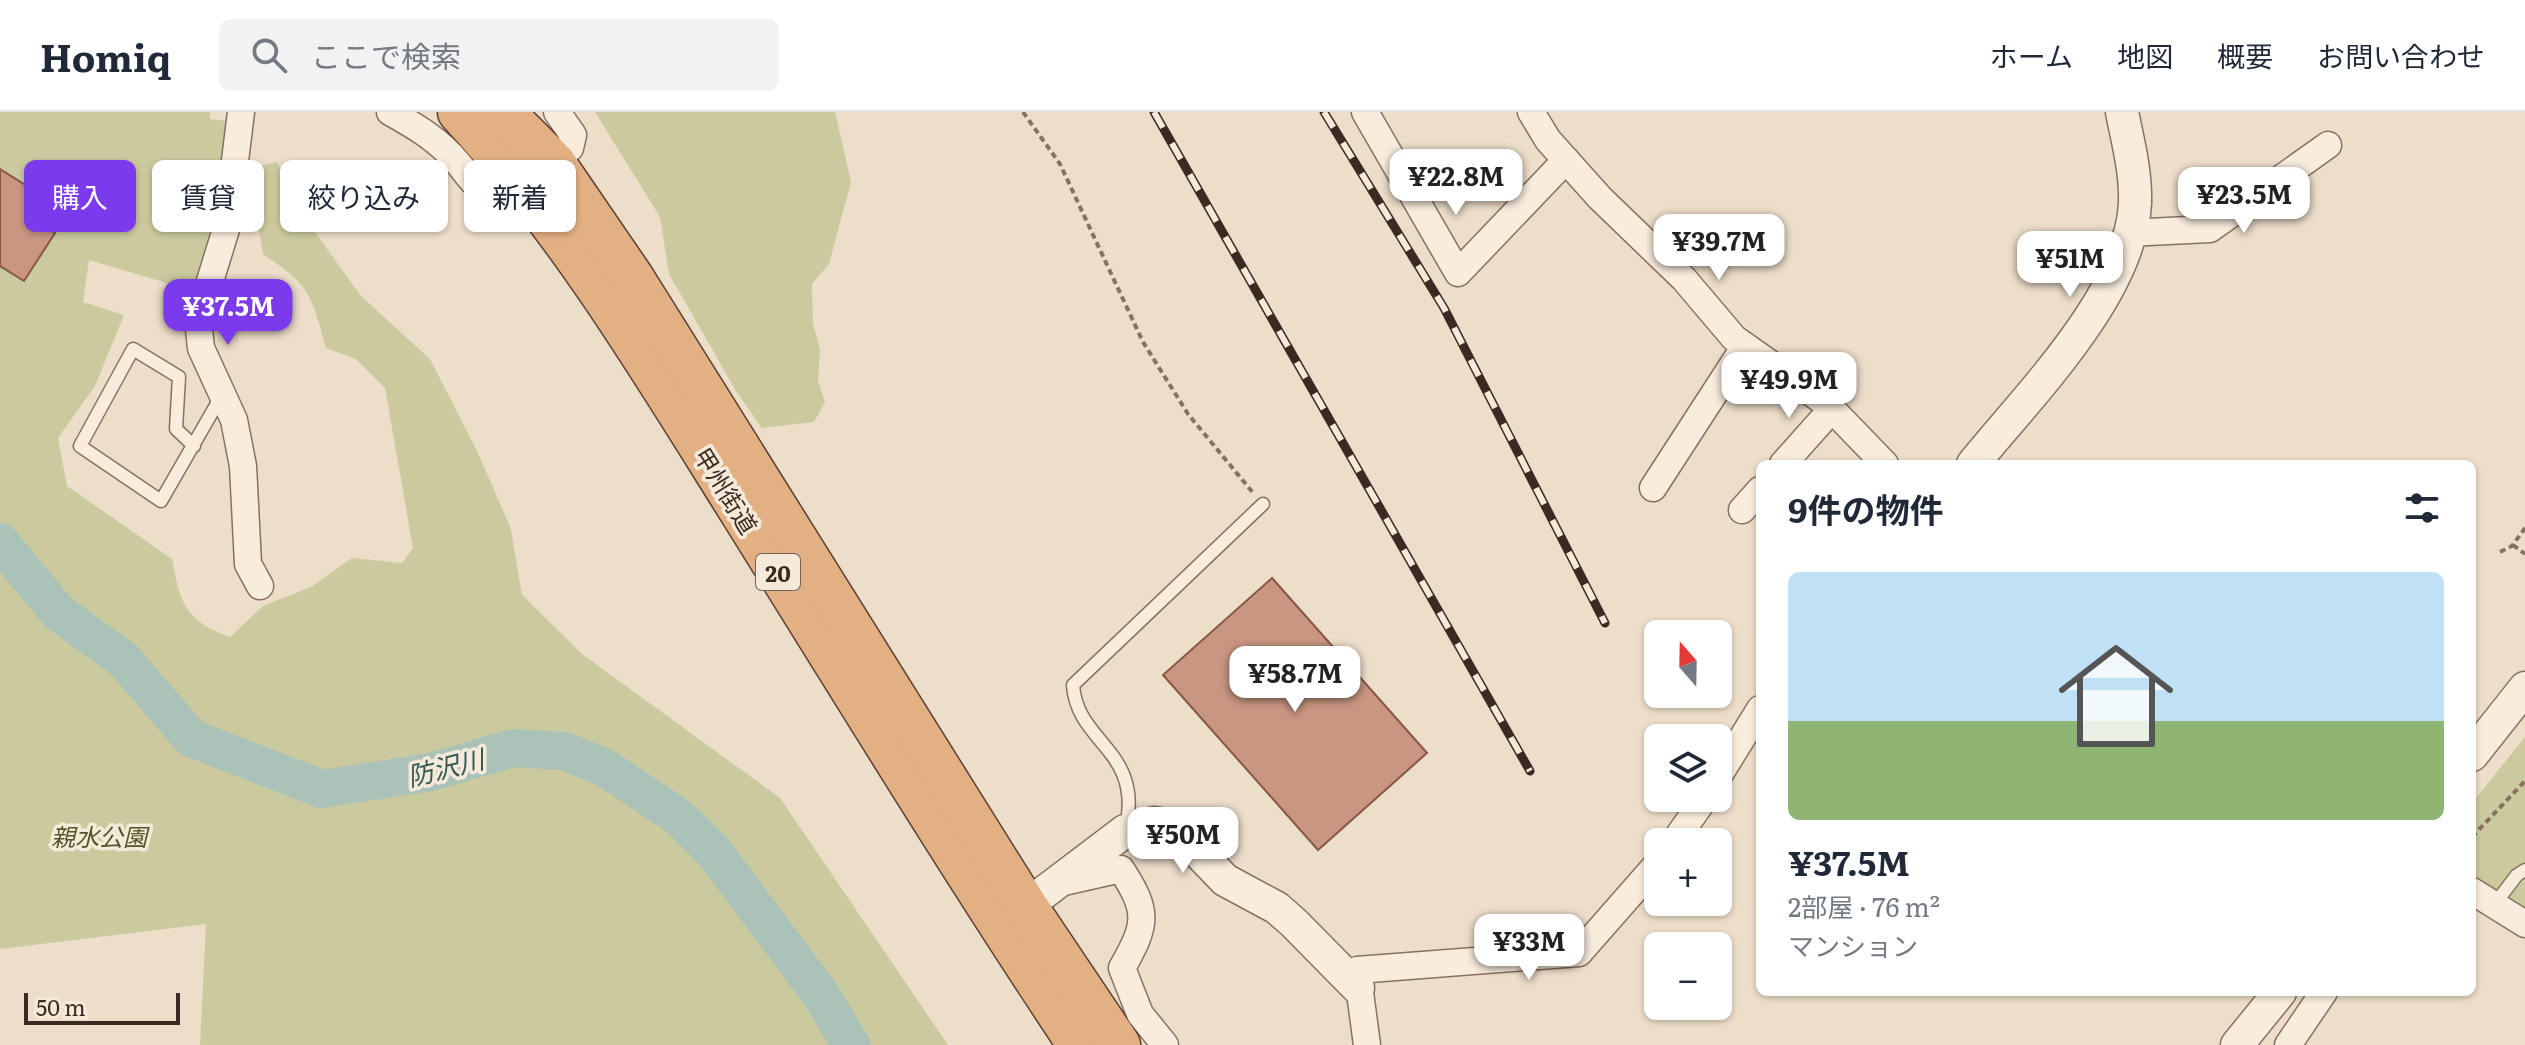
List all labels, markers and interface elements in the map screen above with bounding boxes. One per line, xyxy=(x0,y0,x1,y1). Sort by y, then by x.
search box xyxy=(219,19,779,91)
text: Homiq xyxy=(40,27,171,84)
icon: search xyxy=(247,33,291,77)
text: ここで検索 xyxy=(311,33,461,77)
text: ホーム xyxy=(1990,34,2073,76)
text: 地図 xyxy=(2117,34,2173,76)
text: 概要 xyxy=(2217,34,2273,76)
text: お問い合わせ xyxy=(2317,34,2485,76)
pin: ¥22.8M xyxy=(1391,149,1521,217)
text: ¥22.8M xyxy=(1408,155,1504,194)
chip: 購入 xyxy=(24,160,136,232)
chip: 賃貸 xyxy=(152,160,264,232)
chip: 絞り込み xyxy=(280,160,448,232)
chip: 新着 xyxy=(464,160,576,232)
pin: ¥23.5M xyxy=(2179,167,2309,235)
text: ¥23.5M xyxy=(2196,173,2292,212)
pin: ¥39.7M xyxy=(1654,214,1784,282)
text: ¥39.7M xyxy=(1672,220,1766,259)
pin: ¥51M xyxy=(2023,231,2117,299)
text: ¥51M xyxy=(2035,237,2105,276)
pin: ¥37.5M xyxy=(163,279,293,347)
text: ¥37.5M xyxy=(181,285,275,324)
pin: ¥49.9M xyxy=(1724,352,1854,420)
text: ¥49.9M xyxy=(1740,358,1838,397)
street label: 甲州街道 xyxy=(687,440,767,540)
text: 9件の物件 xyxy=(1788,483,1944,533)
icon: filters xyxy=(2400,486,2444,530)
road number: 20 xyxy=(756,554,800,590)
north arrow xyxy=(1644,620,1732,708)
map controls xyxy=(1644,620,1732,1020)
icon: home xyxy=(2044,624,2188,768)
pin: ¥58.7M xyxy=(1230,646,1360,714)
text: ¥58.7M xyxy=(1247,652,1343,691)
button: layers xyxy=(1644,724,1732,812)
water label: 防沢川 xyxy=(402,737,490,794)
pin: ¥50M xyxy=(1136,807,1230,875)
text: ¥50M xyxy=(1145,813,1221,852)
park label: 親水公園 xyxy=(51,818,150,853)
button: + xyxy=(1644,828,1732,916)
text: ¥37.5M xyxy=(1788,836,1910,886)
text: 2部屋 · 76 m² xyxy=(1788,886,1940,925)
pin: ¥33M xyxy=(1482,914,1576,982)
text: ¥33M xyxy=(1492,920,1566,959)
text: マンション xyxy=(1788,925,1918,964)
button: − xyxy=(1644,932,1732,1020)
scale bar xyxy=(24,989,180,1025)
text: 50 m xyxy=(36,990,86,1023)

